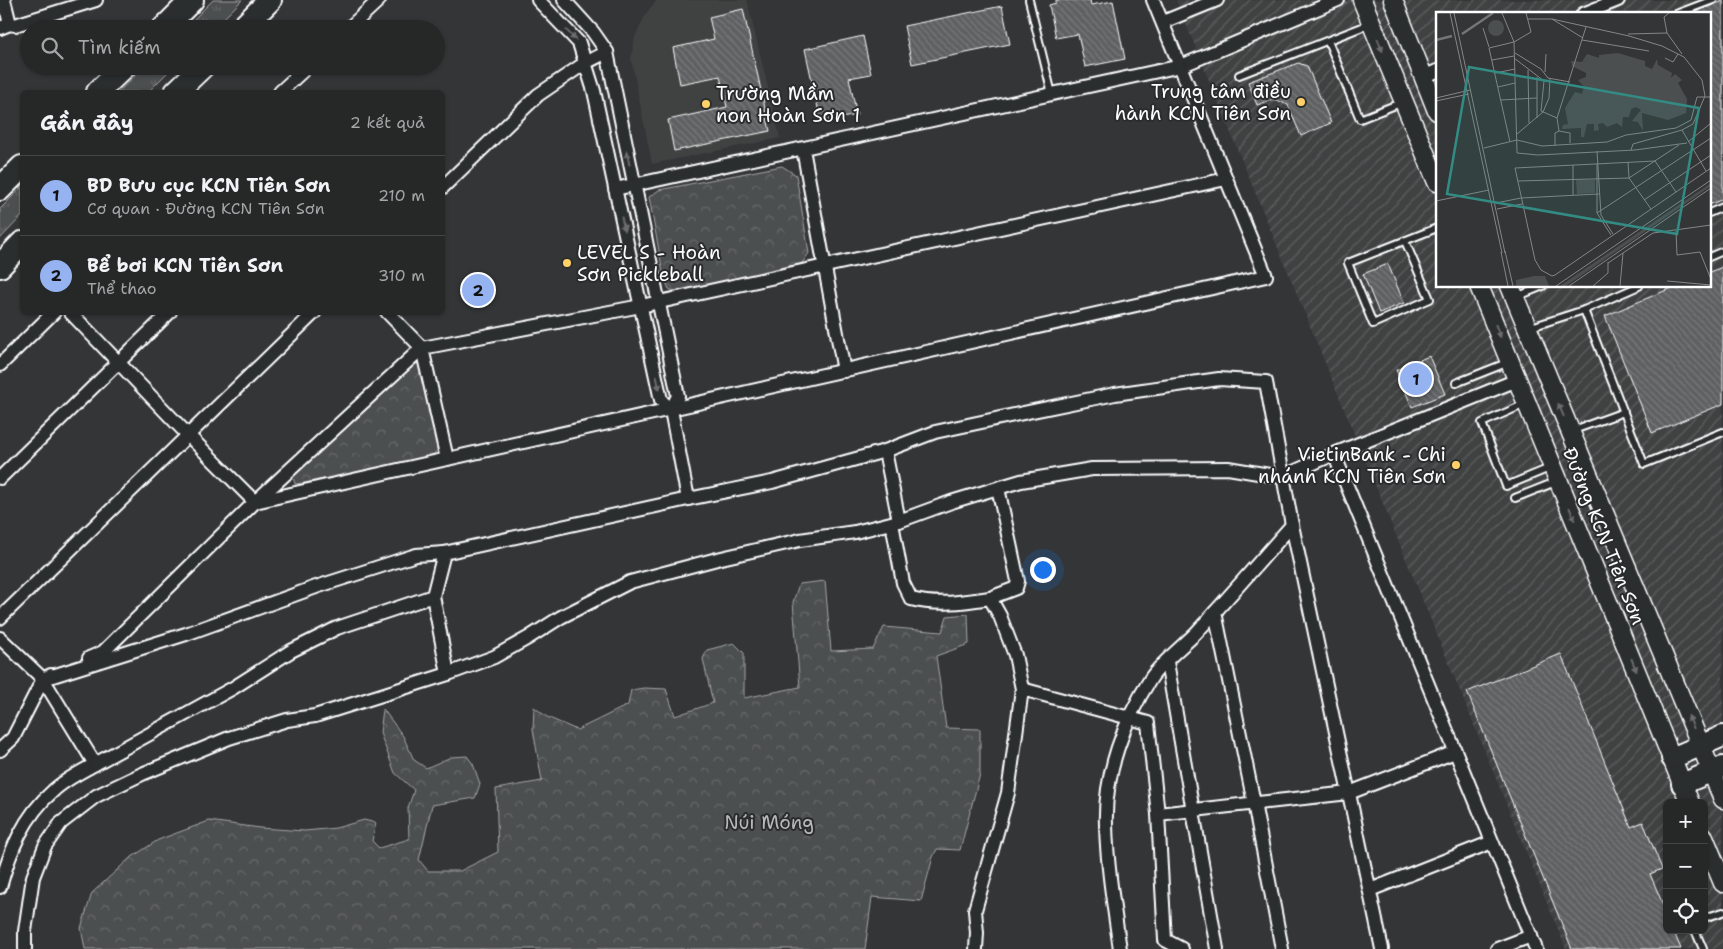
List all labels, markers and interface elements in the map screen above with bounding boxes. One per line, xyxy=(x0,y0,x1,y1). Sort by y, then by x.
inset map xyxy=(1436,12,1710,288)
search box xyxy=(20,20,445,75)
one-way arrow xyxy=(565,29,577,41)
icon: search xyxy=(38,34,66,62)
text: Tìm kiếm xyxy=(78,35,161,60)
one-way arrow xyxy=(1376,38,1384,53)
place label: Trung tâm điều hành KCN Tiên Sơn xyxy=(1115,79,1291,126)
place label: Trường Mầm non Hoàn Sơn 1 xyxy=(716,81,860,128)
marker: Trung tâm điều hành KCN Tiên Sơn xyxy=(1295,96,1307,108)
marker: Trường Mầm non Hoàn Sơn 1 xyxy=(700,98,712,110)
text: Gần đây xyxy=(40,109,134,137)
text: 2 kết quả xyxy=(350,112,425,133)
one-way arrow xyxy=(624,151,632,166)
text: BD Bưu cục KCN Tiên Sơn xyxy=(87,173,330,198)
text: 1 xyxy=(52,185,60,206)
text: 210 m xyxy=(378,185,425,206)
text: Cơ quan · Đường KCN Tiên Sơn xyxy=(87,198,325,219)
one-way arrow xyxy=(619,217,627,232)
place label: LEVEL S - Hoàn Sơn Pickleball xyxy=(577,240,721,287)
text: Bể bơi KCN Tiên Sơn xyxy=(87,253,283,278)
marker: LEVEL S - Hoàn Sơn Pickleball xyxy=(561,257,573,269)
text: 2 xyxy=(50,265,62,286)
text: 310 m xyxy=(378,265,425,286)
pin: 2 xyxy=(462,271,494,309)
text: Thể thao xyxy=(87,278,157,299)
one-way arrow xyxy=(1494,324,1502,338)
pin: 1 xyxy=(1400,360,1432,398)
one-way arrow xyxy=(654,375,662,391)
one-way arrow xyxy=(1557,403,1565,417)
place label: VietinBank - Chi nhánh KCN Tiên Sơn xyxy=(1258,442,1446,489)
street label: Đường KCN Tiên Sơn xyxy=(1557,444,1651,628)
marker: VietinBank - Chi nhánh KCN Tiên Sơn xyxy=(1450,459,1462,471)
one-way arrow xyxy=(1569,507,1577,521)
your location xyxy=(1030,557,1056,583)
one-way arrow xyxy=(1630,658,1638,672)
one-way arrow xyxy=(1687,714,1695,729)
map controls xyxy=(1663,799,1708,934)
button: + xyxy=(1663,799,1708,844)
park label: Núi Móng xyxy=(724,810,814,835)
button: − xyxy=(1663,844,1708,889)
button: locate xyxy=(1663,889,1708,934)

